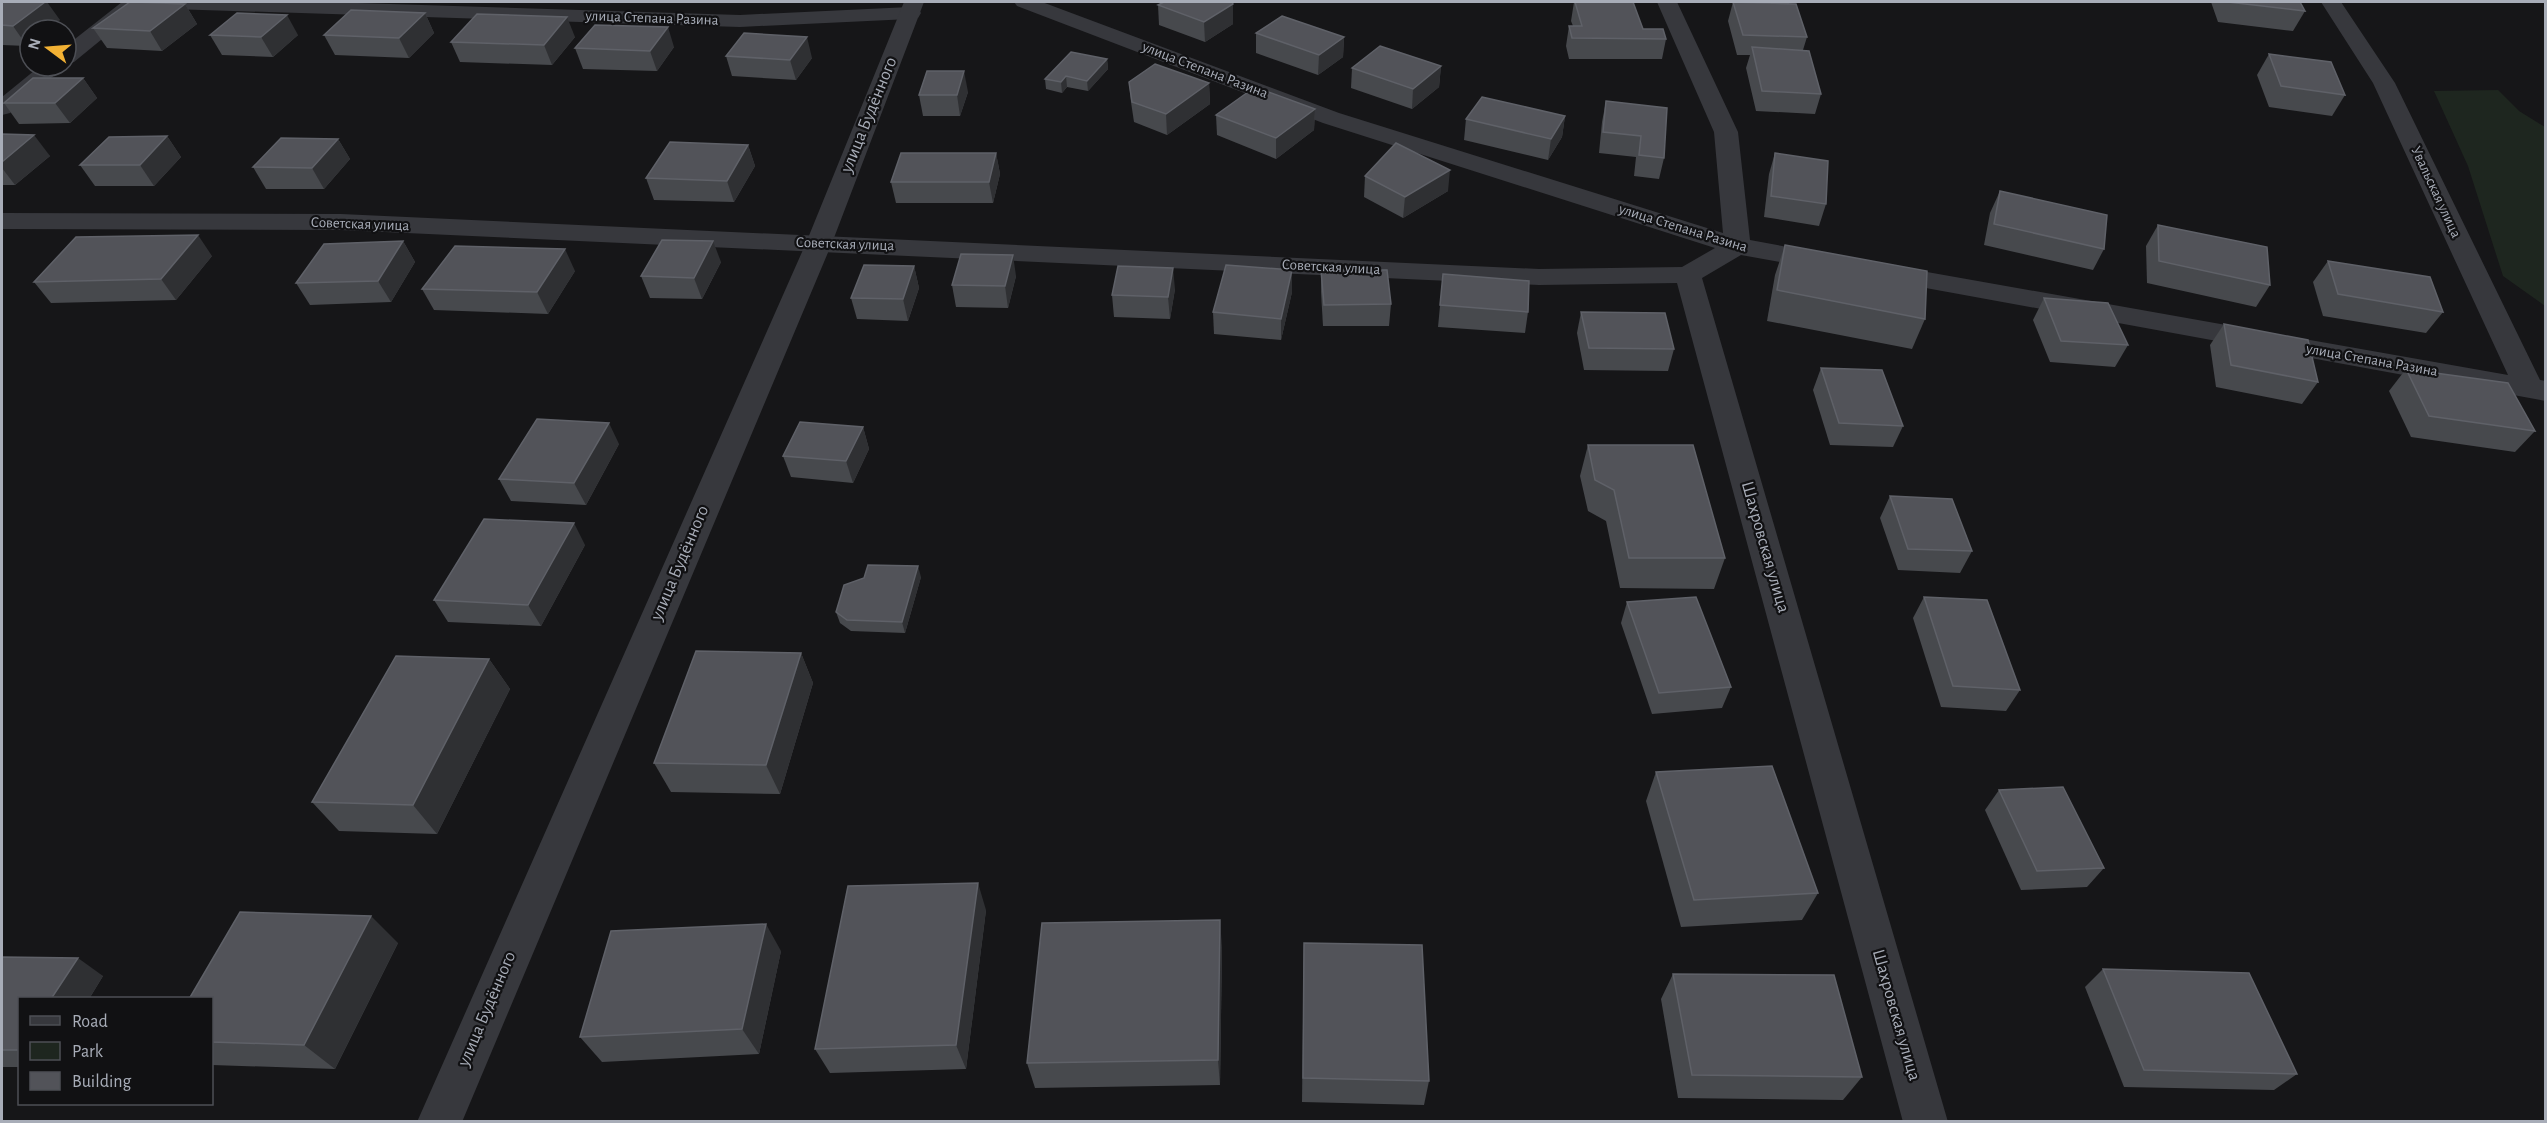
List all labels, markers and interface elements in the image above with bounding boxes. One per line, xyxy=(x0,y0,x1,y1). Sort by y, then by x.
street label: улица Степана Разина xyxy=(584,8,719,28)
north arrow xyxy=(18,18,78,78)
text: N xyxy=(25,37,44,52)
street label: улица Степана Разина xyxy=(1139,39,1270,101)
street label: улица Будённого xyxy=(837,55,900,176)
street label: Увальская улица xyxy=(2408,144,2464,240)
street label: улица Степана Разина xyxy=(1616,201,1749,255)
street label: Советская улица xyxy=(310,215,410,233)
street label: Советская улица xyxy=(795,235,895,253)
street label: Советская улица xyxy=(1281,257,1381,277)
street label: улица Степана Разина xyxy=(2304,341,2439,379)
street label: Шахровская улица xyxy=(1738,479,1792,615)
street label: улица Будённого xyxy=(647,503,712,624)
street label: Шахровская улица xyxy=(1869,947,1923,1083)
street label: улица Будённого xyxy=(454,949,519,1070)
legend xyxy=(18,997,213,1105)
text: Road xyxy=(72,1013,108,1031)
text: Park xyxy=(72,1043,104,1061)
text: Building xyxy=(72,1073,132,1091)

